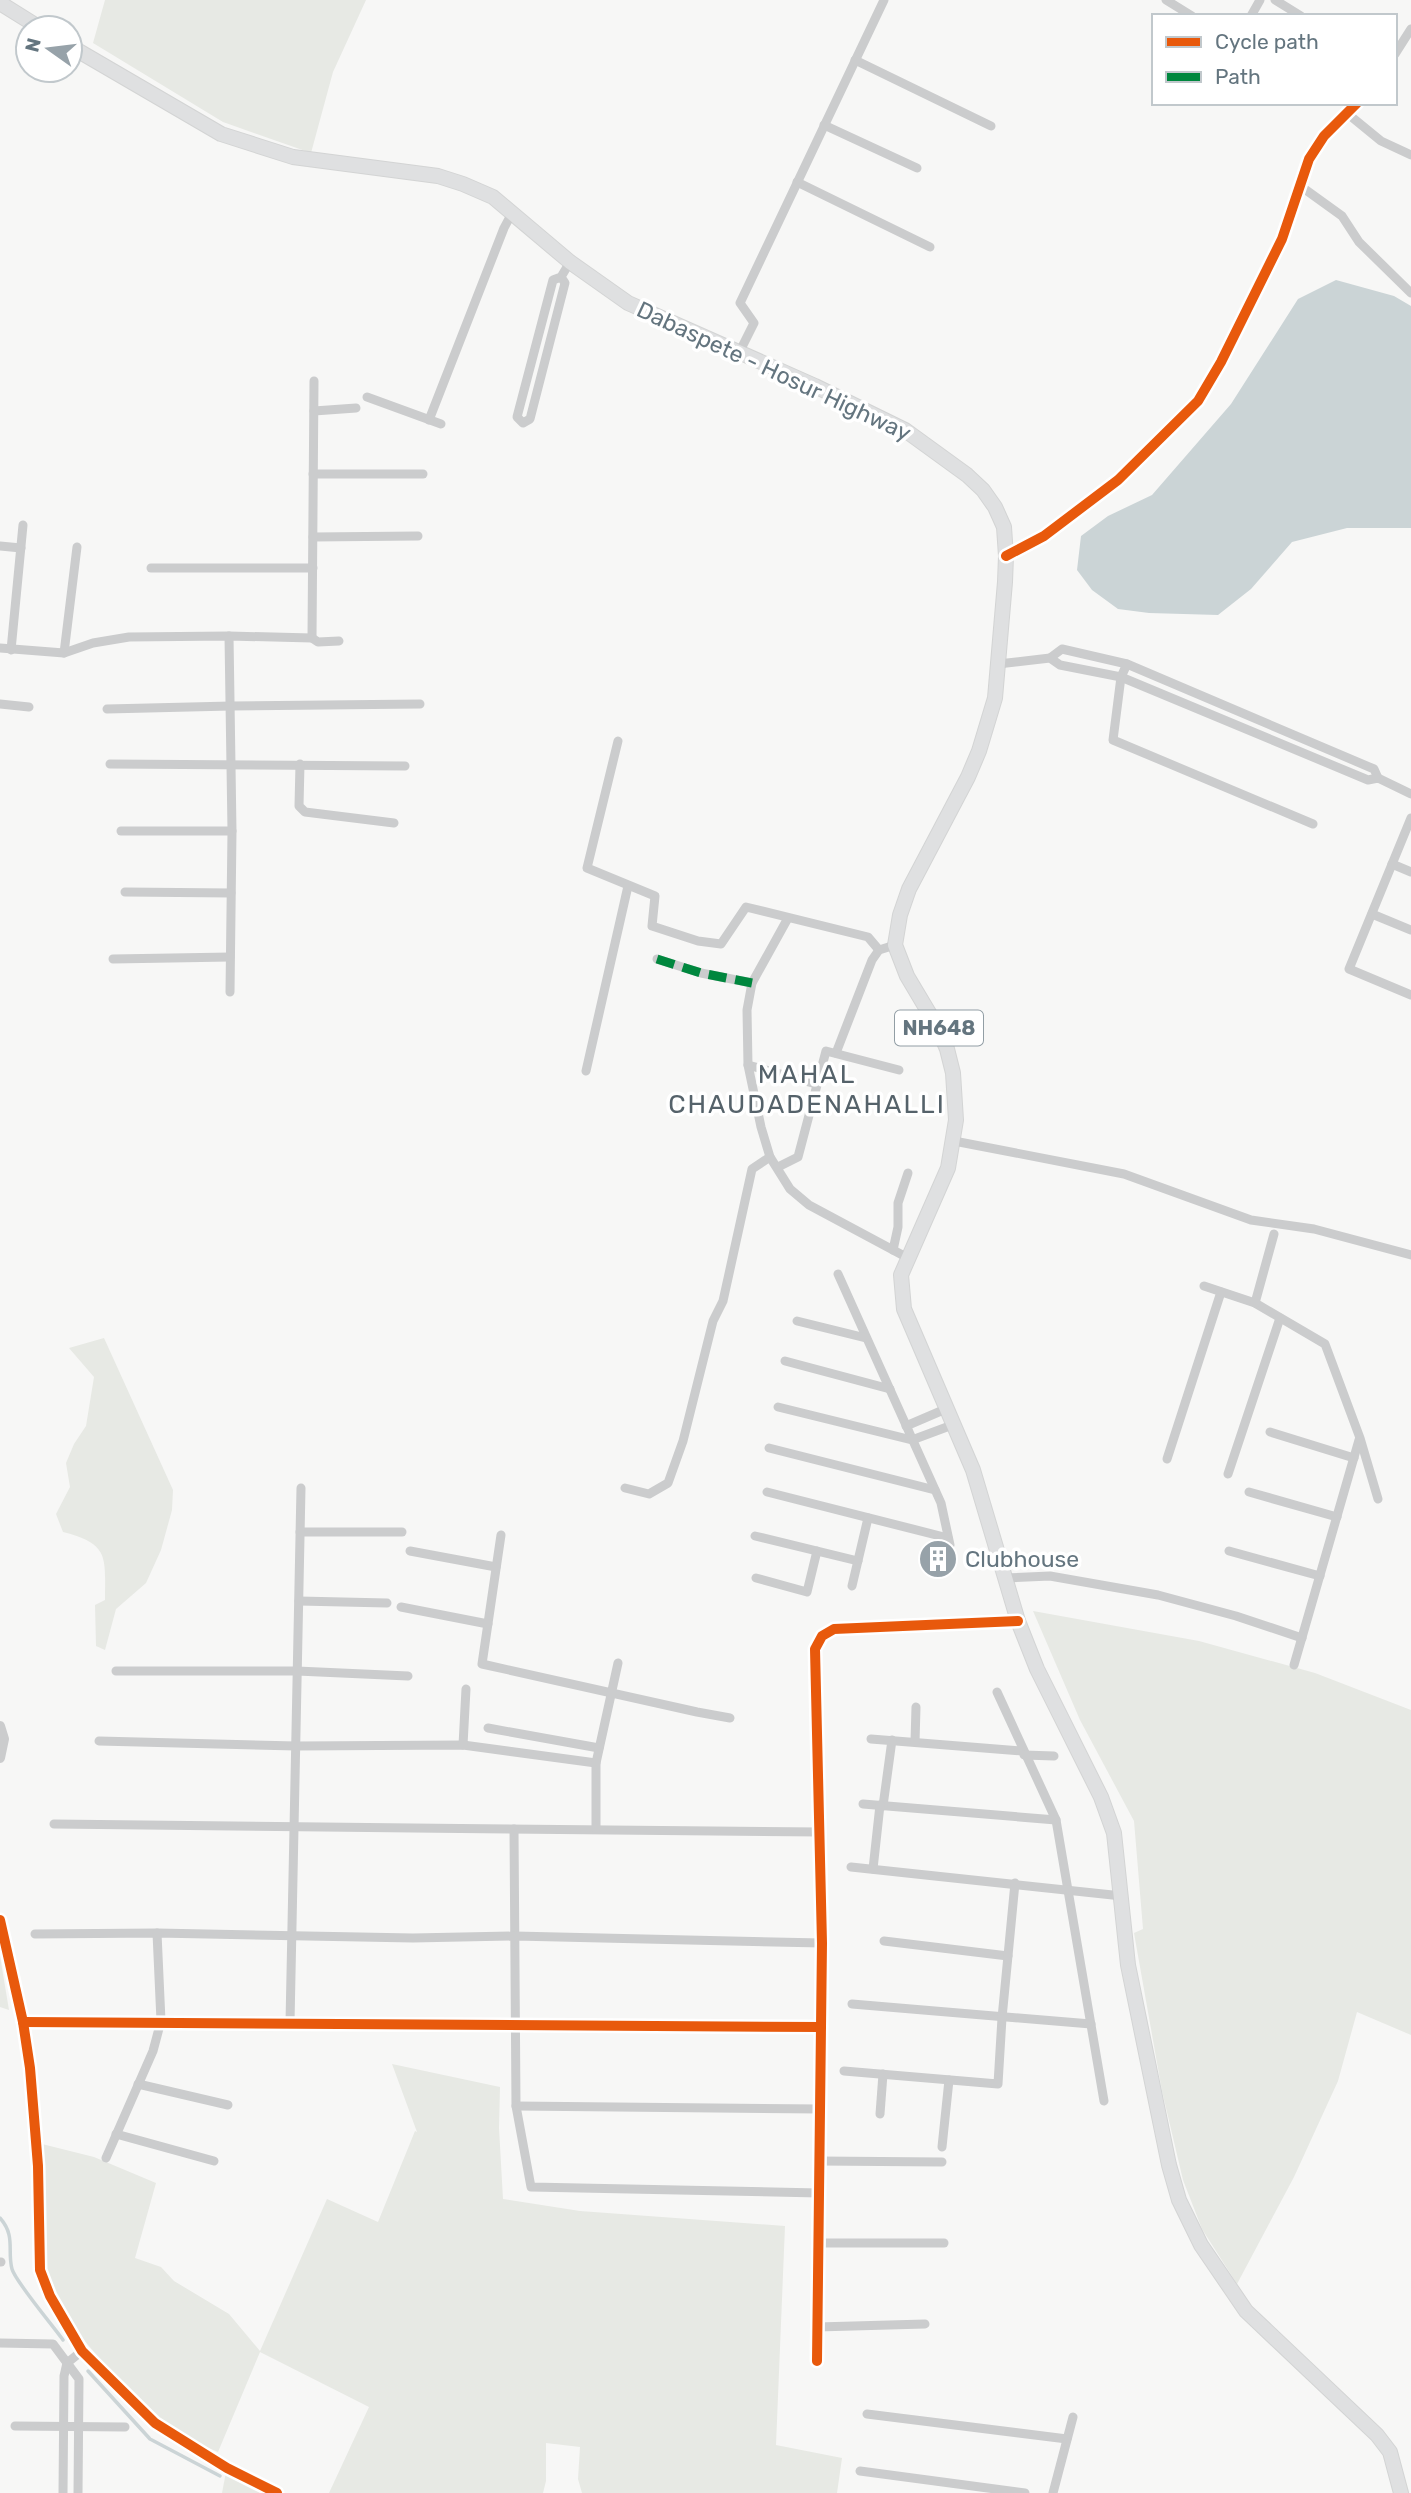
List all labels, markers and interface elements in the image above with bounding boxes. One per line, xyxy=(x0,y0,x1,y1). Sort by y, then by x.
north arrow xyxy=(14,14,84,84)
legend xyxy=(1152,14,1397,105)
text: Cycle path xyxy=(1215,29,1319,54)
text: N xyxy=(20,36,46,54)
text: Path xyxy=(1215,64,1261,89)
street label: Dabaspete - Hosur Highway xyxy=(632,295,916,447)
road number: NH648 xyxy=(895,1010,983,1046)
district label: MAHAL CHAUDADENAHALLI xyxy=(668,1059,946,1120)
building icon: Clubhouse xyxy=(917,1538,959,1580)
place label: Clubhouse xyxy=(965,1545,1079,1573)

